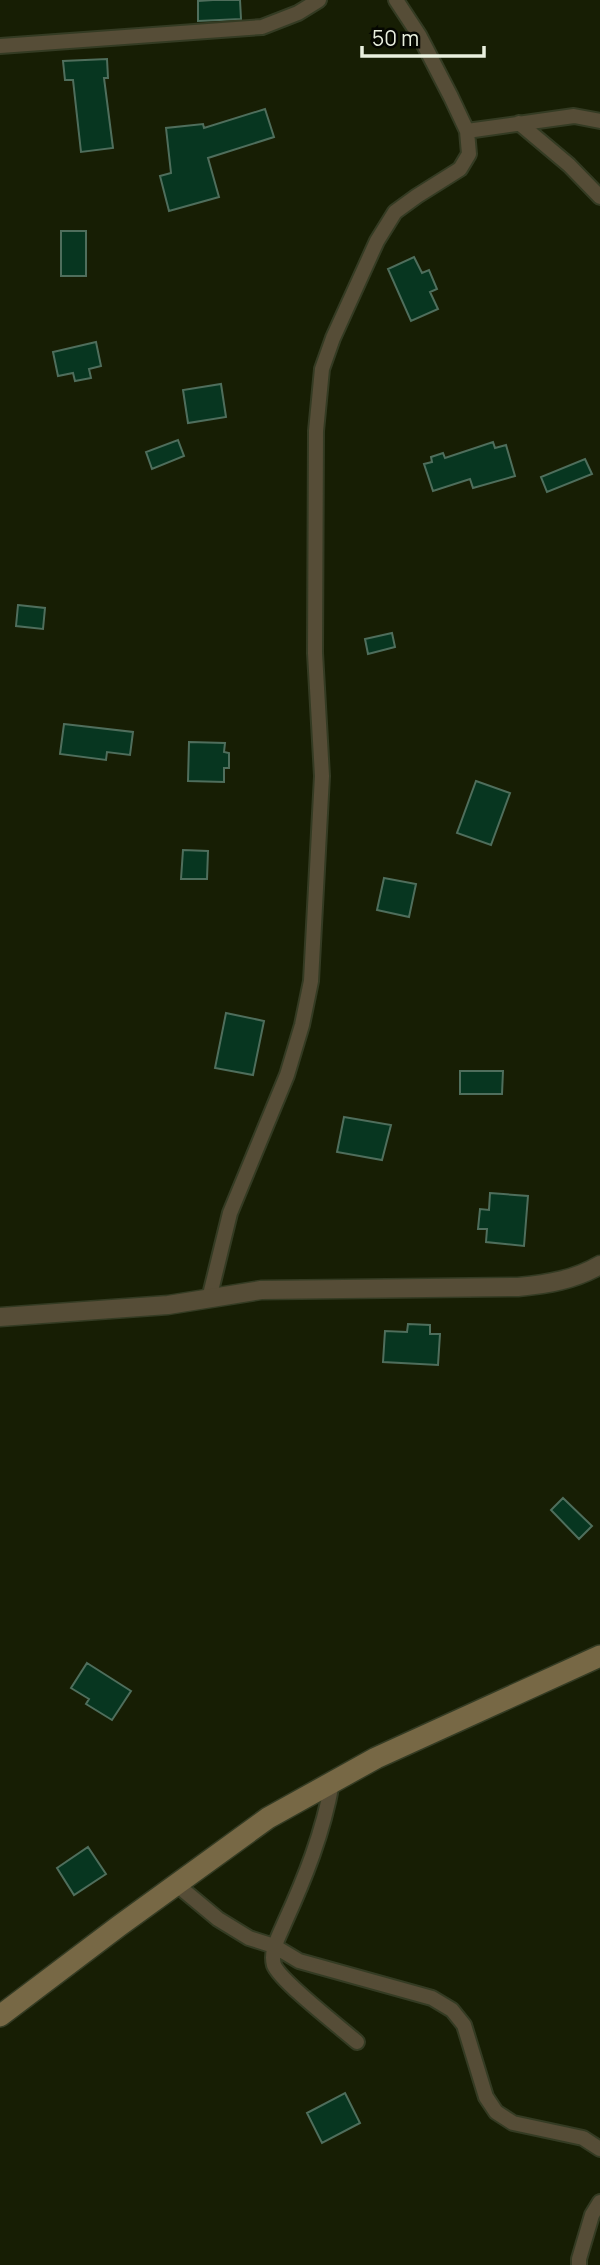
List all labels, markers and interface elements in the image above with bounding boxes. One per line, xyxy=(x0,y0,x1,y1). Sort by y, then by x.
scale bar xyxy=(362,14,484,58)
text: 50 m xyxy=(372,24,419,52)

